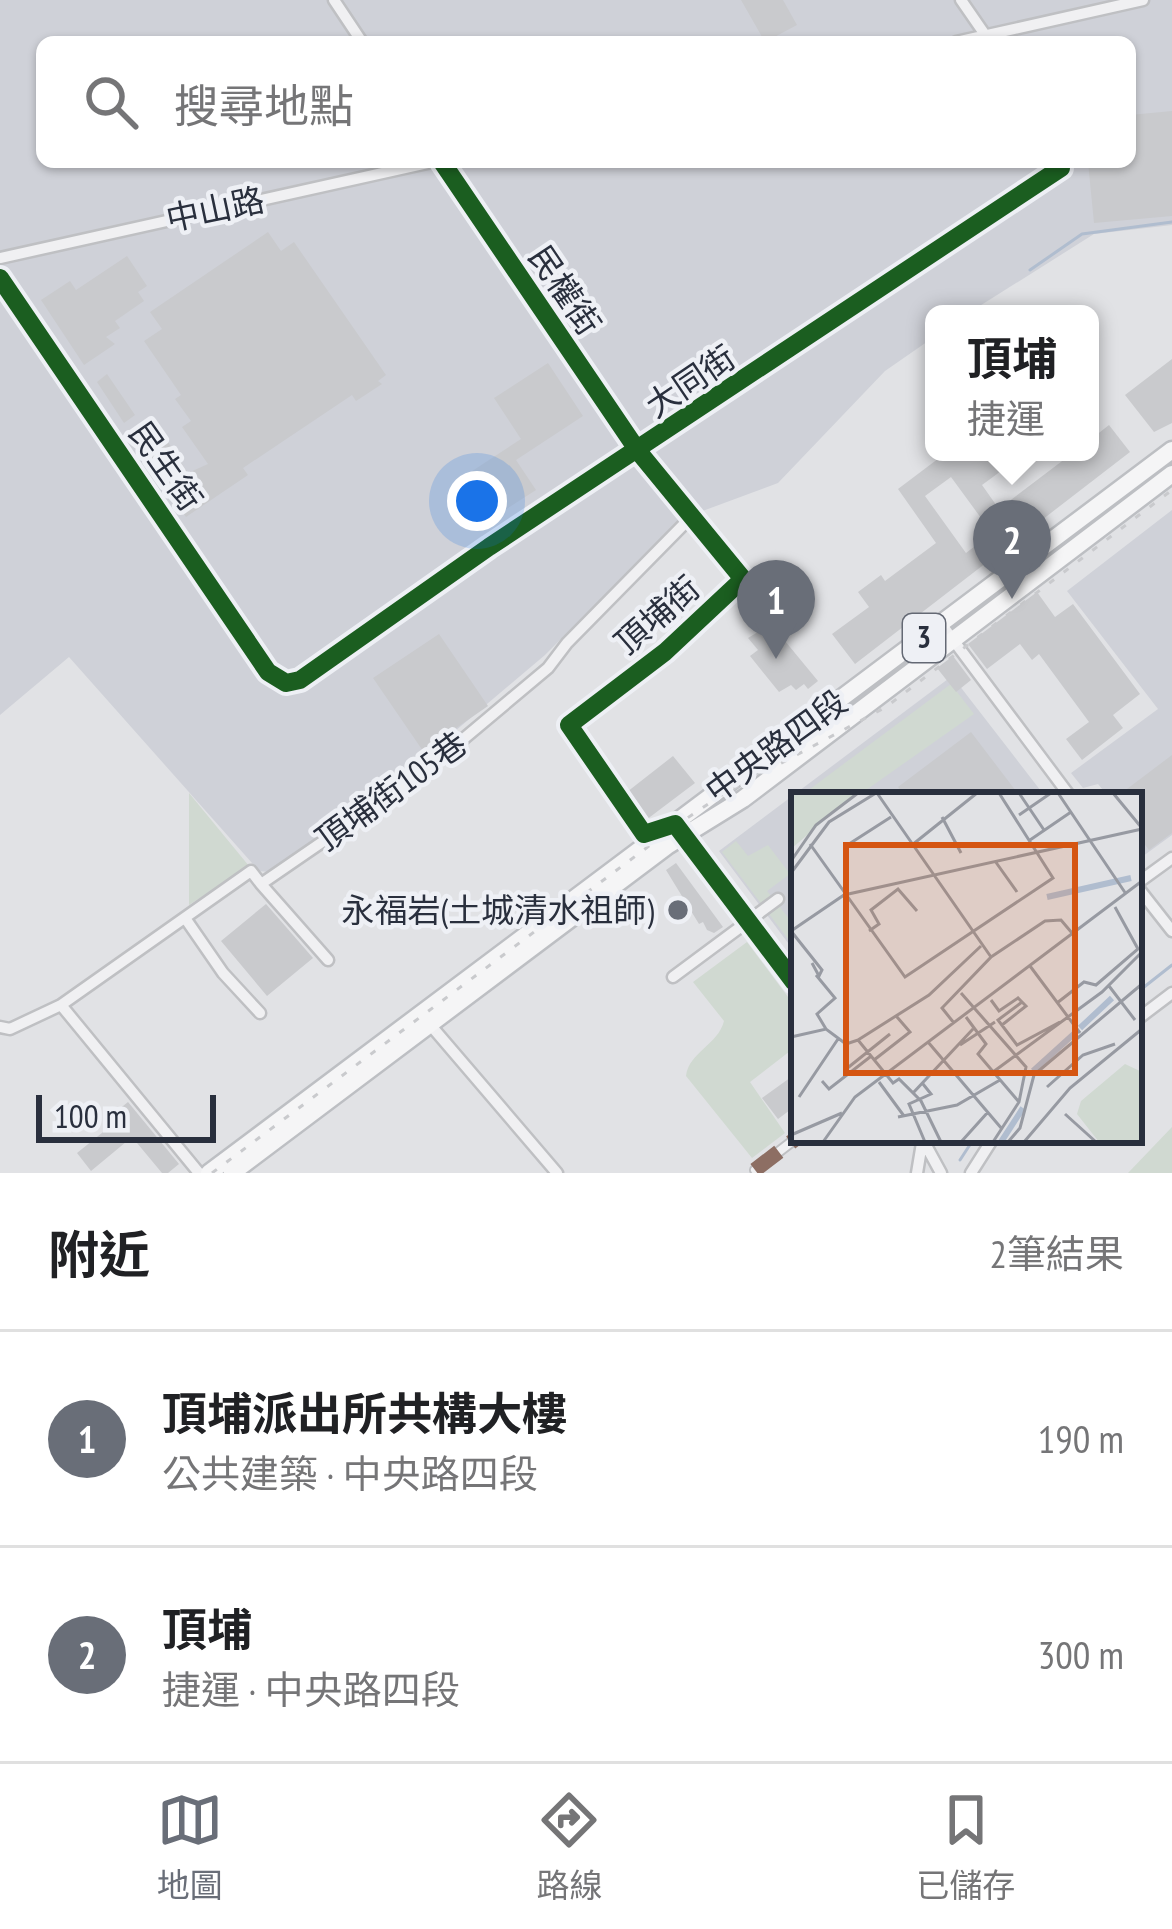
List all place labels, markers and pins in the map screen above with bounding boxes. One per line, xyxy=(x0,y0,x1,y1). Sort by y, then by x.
pin: 2 xyxy=(973,500,1051,599)
pin: 1 xyxy=(737,560,815,659)
place label: 永福岩(土城清水祖師) xyxy=(342,888,654,931)
marker: 永福岩(土城清水祖師) xyxy=(665,897,691,923)

